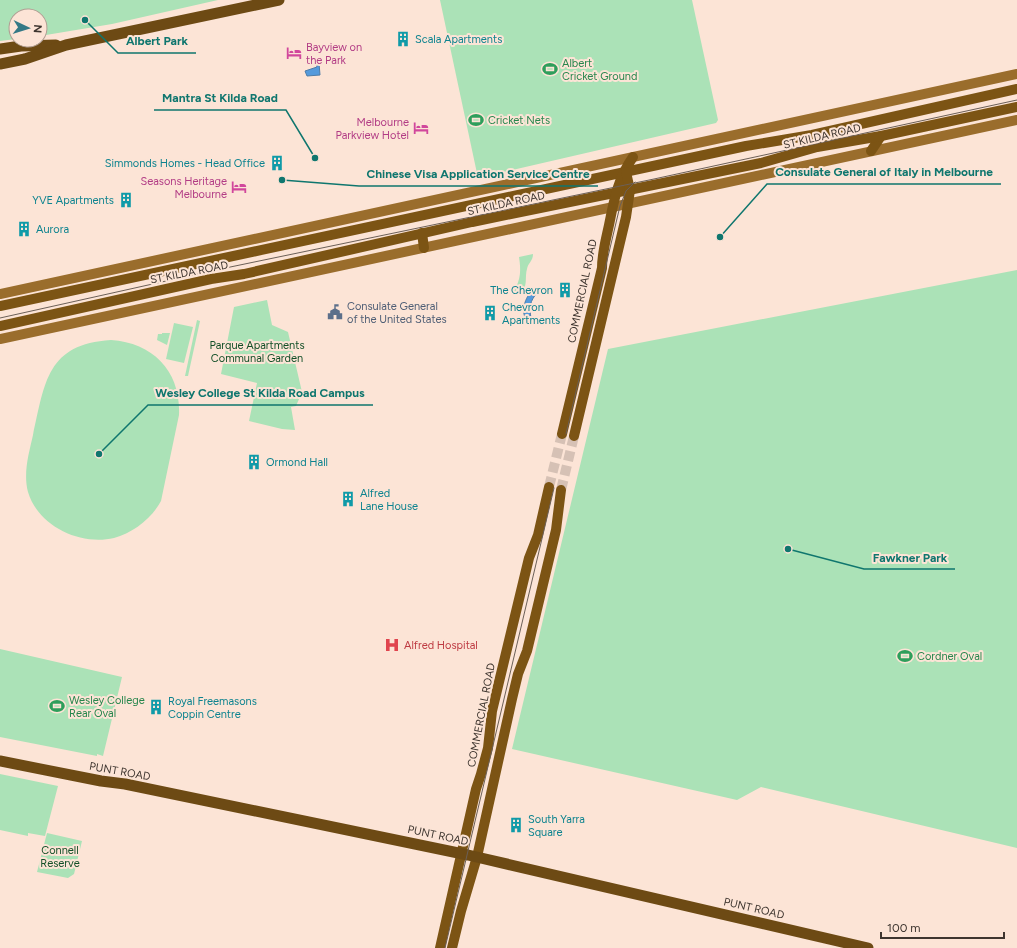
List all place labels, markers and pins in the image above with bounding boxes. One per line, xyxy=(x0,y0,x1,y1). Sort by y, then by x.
callout: Albert Park xyxy=(118,29,196,53)
building icon: Scala Apartments xyxy=(394,30,412,48)
place label: Scala Apartments xyxy=(415,33,502,46)
place label: Bayview on the Park xyxy=(306,41,362,67)
hotel icon: Bayview on the Park xyxy=(285,44,303,62)
place label: Albert Cricket Ground xyxy=(562,57,637,83)
sports icon: Albert Cricket Ground xyxy=(541,60,559,78)
callout: Mantra St Kilda Road xyxy=(154,86,286,110)
sports icon: Cricket Nets xyxy=(467,111,485,129)
place label: Cricket Nets xyxy=(488,114,550,127)
place label: Melbourne Parkview Hotel xyxy=(335,116,409,142)
hotel icon: Melbourne Parkview Hotel xyxy=(412,119,430,137)
building icon: Simmonds Homes - Head Office xyxy=(268,154,286,172)
place label: Simmonds Homes - Head Office xyxy=(105,157,265,170)
callout: Consulate General of Italy in Melbourne xyxy=(767,160,1001,184)
callout: Chinese Visa Application Service Centre xyxy=(359,162,598,186)
place label: Seasons Heritage Melbourne xyxy=(140,175,227,201)
hotel icon: Seasons Heritage Melbourne xyxy=(230,178,248,196)
building icon: YVE Apartments xyxy=(117,191,135,209)
place label: YVE Apartments xyxy=(32,194,114,207)
building icon: Aurora xyxy=(15,220,33,238)
place label: Aurora xyxy=(36,223,69,236)
building icon: The Chevron xyxy=(556,281,574,299)
place label: The Chevron xyxy=(490,284,553,297)
place label: Consulate General of the United States xyxy=(347,300,447,326)
place label: Chevron Apartments xyxy=(502,301,560,327)
public building icon: Consulate General of the United States xyxy=(326,303,344,321)
building icon: Chevron Apartments xyxy=(481,304,499,322)
callout: Wesley College St Kilda Road Campus xyxy=(148,381,373,405)
building icon: Ormond Hall xyxy=(245,453,263,471)
place label: Ormond Hall xyxy=(266,456,328,469)
place label: Alfred Lane House xyxy=(360,487,418,513)
building icon: Alfred Lane House xyxy=(339,490,357,508)
callout: Fawkner Park xyxy=(864,545,955,569)
hospital icon: Alfred Hospital xyxy=(383,636,401,654)
place label: Alfred Hospital xyxy=(404,639,478,652)
sports icon: Cordner Oval xyxy=(896,647,914,665)
place label: Cordner Oval xyxy=(917,650,982,663)
place label: Wesley College Rear Oval xyxy=(69,694,145,720)
place label: Royal Freemasons Coppin Centre xyxy=(168,695,257,721)
sports icon: Wesley College Rear Oval xyxy=(48,697,66,715)
building icon: Royal Freemasons Coppin Centre xyxy=(147,698,165,716)
place label: South Yarra Square xyxy=(528,813,585,839)
building icon: South Yarra Square xyxy=(507,816,525,834)

